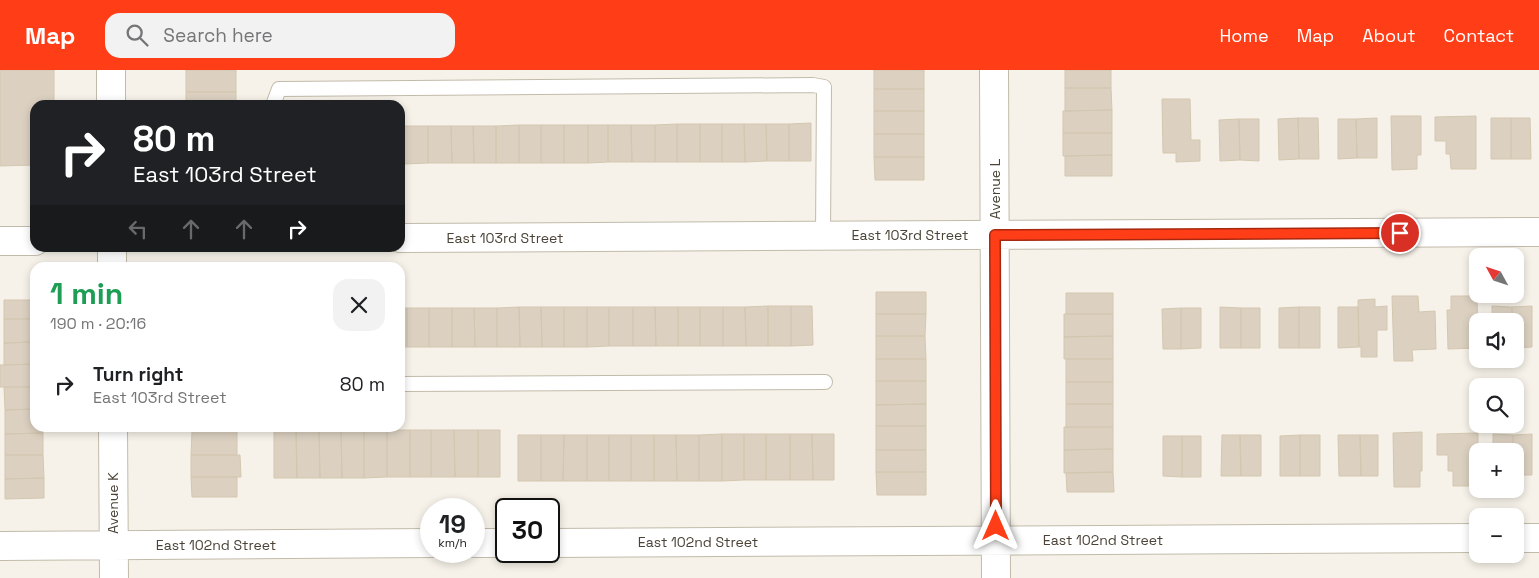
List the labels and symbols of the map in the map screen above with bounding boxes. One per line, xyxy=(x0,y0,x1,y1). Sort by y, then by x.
street label: Avenue L xyxy=(986,158,1004,219)
pin xyxy=(1379,212,1421,254)
street label: East 103rd Street xyxy=(852,226,968,244)
street label: East 103rd Street xyxy=(447,229,563,247)
north arrow xyxy=(1469,248,1524,302)
street label: Avenue K xyxy=(104,472,122,534)
speed limit sign: 30 xyxy=(495,498,560,563)
position arrow xyxy=(969,499,1021,551)
street label: East 102nd Street xyxy=(1043,531,1163,549)
street label: East 102nd Street xyxy=(638,533,758,551)
street label: East 102nd Street xyxy=(156,536,276,554)

